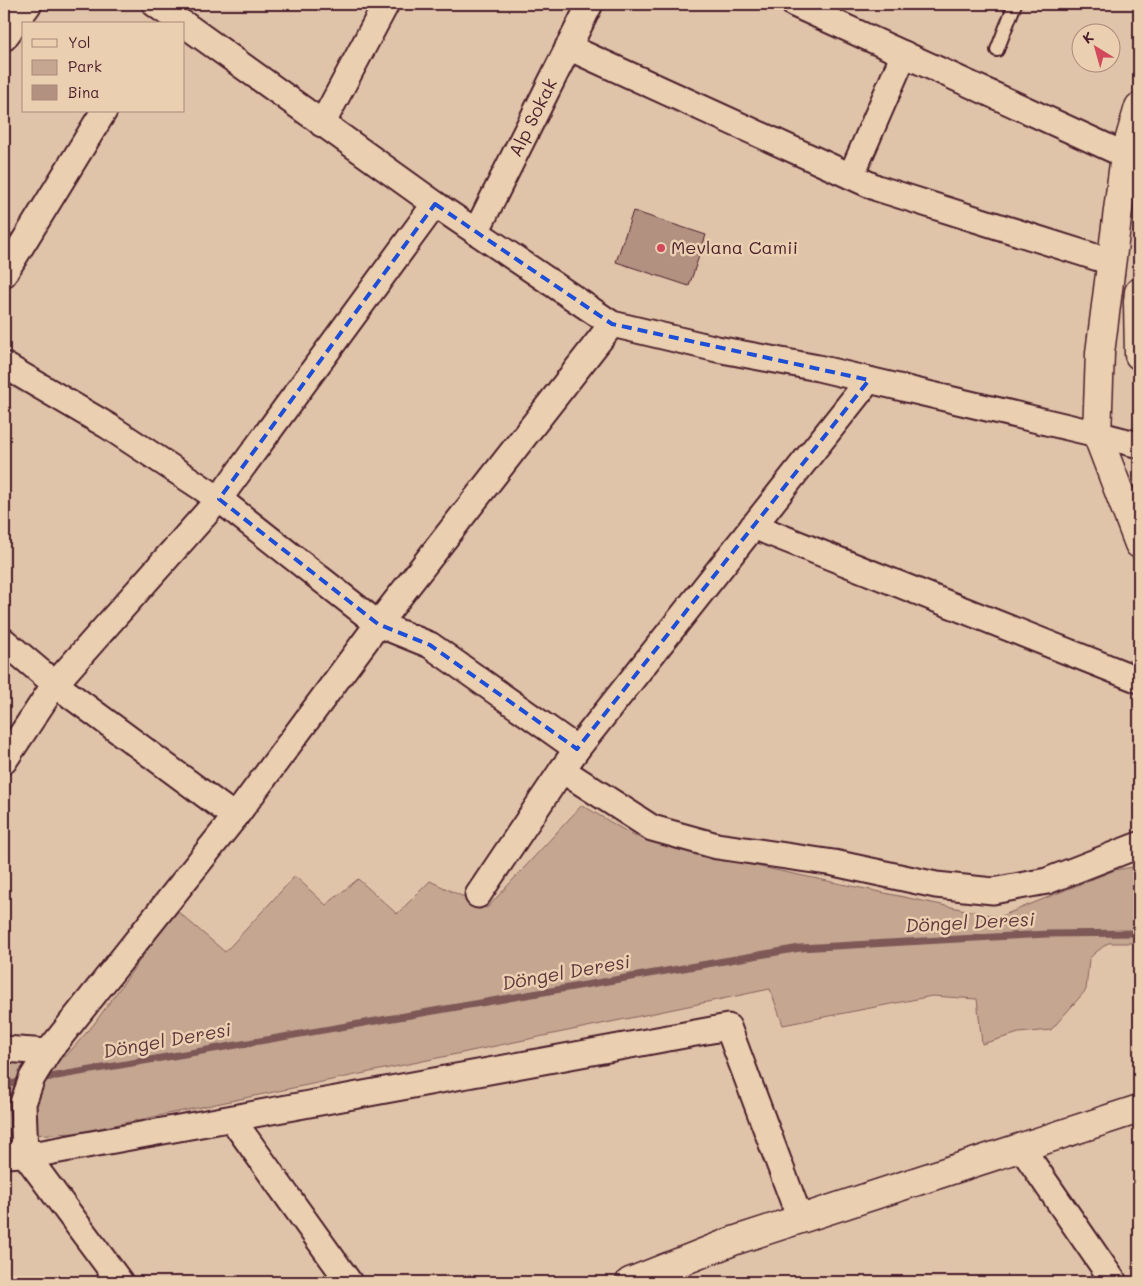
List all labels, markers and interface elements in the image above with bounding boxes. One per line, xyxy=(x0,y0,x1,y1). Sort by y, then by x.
legend xyxy=(22,22,185,112)
north arrow xyxy=(1070,22,1120,72)
text: K xyxy=(1078,27,1097,48)
text: Yol xyxy=(68,32,91,52)
text: Park xyxy=(68,56,102,76)
street label: Alp Sokak xyxy=(503,74,562,160)
text: Bina xyxy=(68,82,100,102)
place label: Mevlana Camii xyxy=(671,235,798,259)
marker: Mevlana Camii xyxy=(655,242,667,254)
water label: Döngel Deresi xyxy=(905,906,1036,937)
water label: Döngel Deresi xyxy=(500,948,632,995)
water label: Döngel Deresi xyxy=(101,1016,233,1063)

